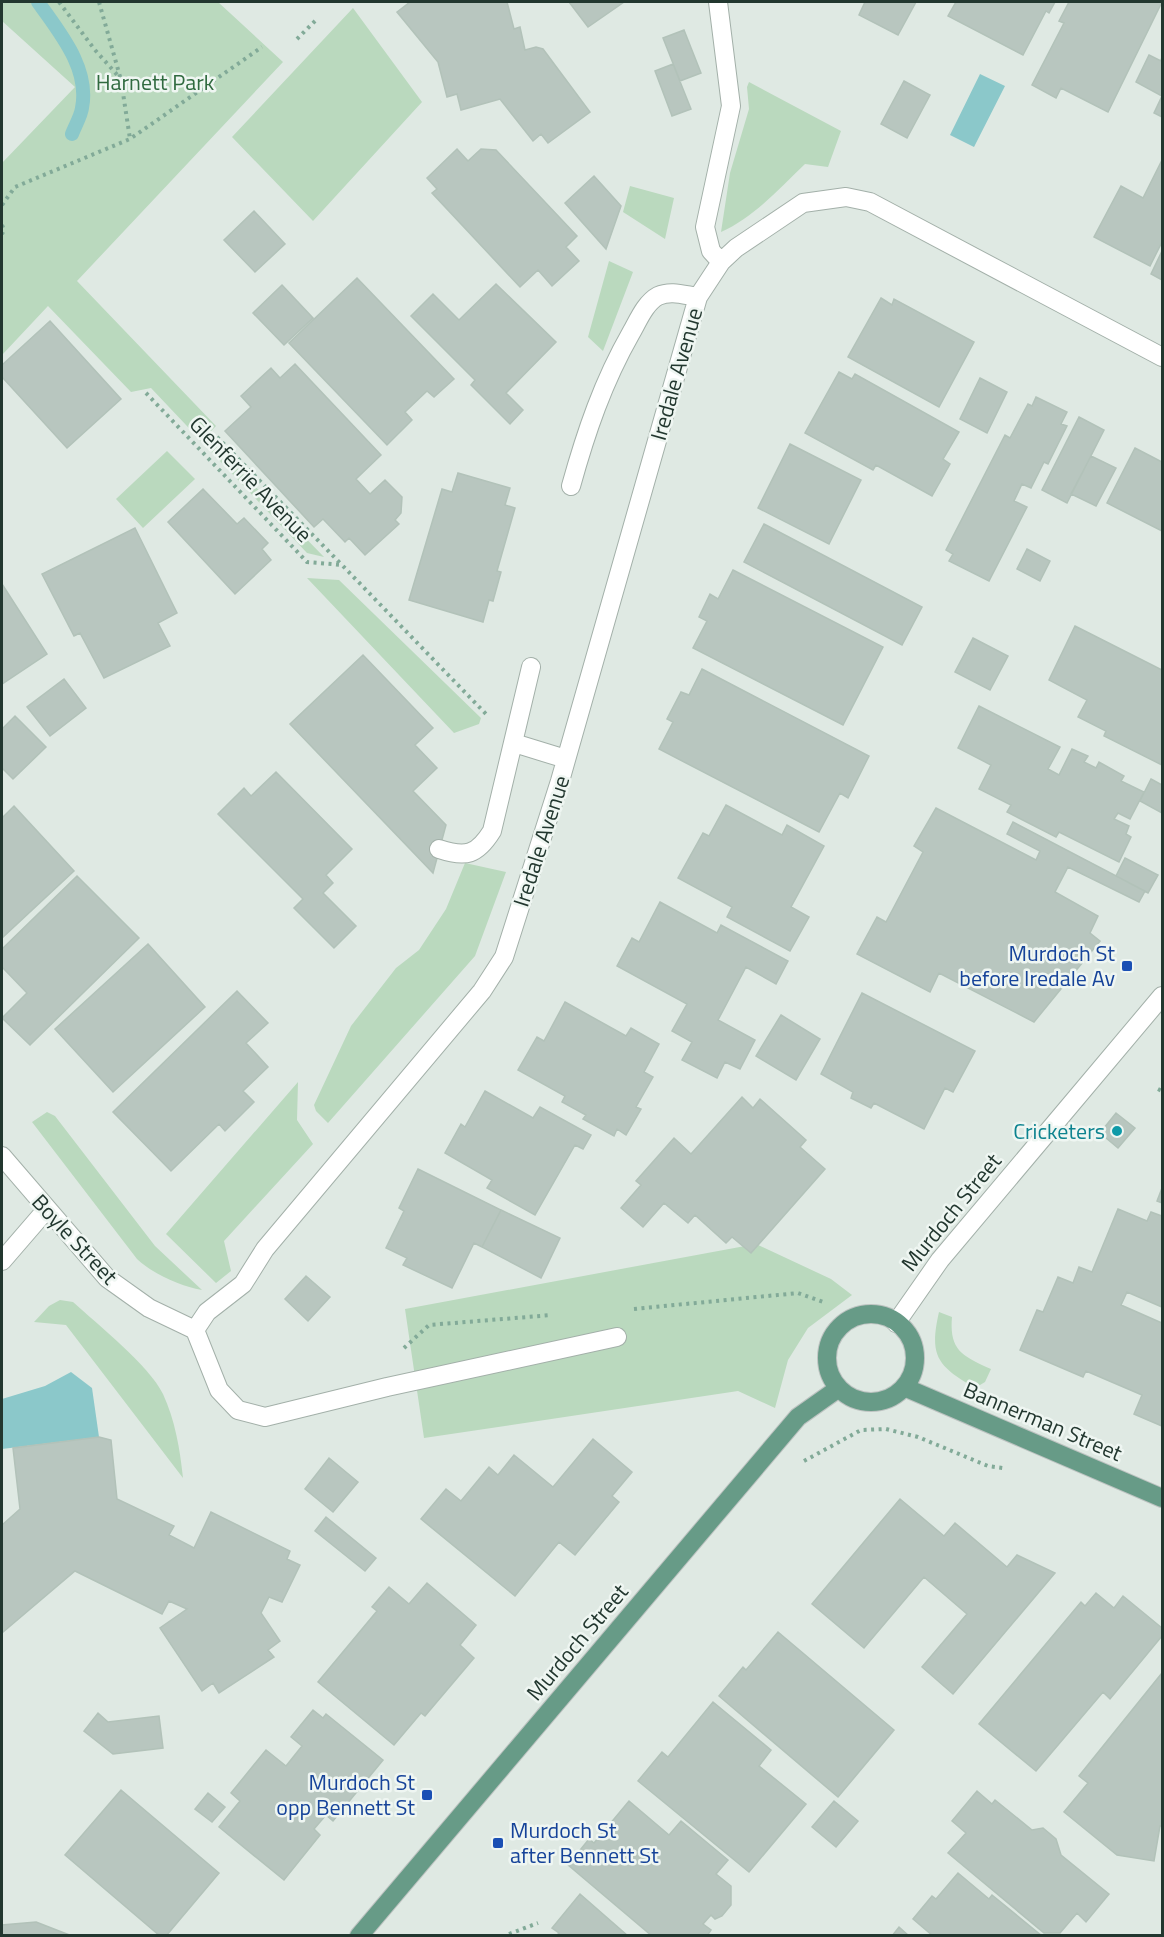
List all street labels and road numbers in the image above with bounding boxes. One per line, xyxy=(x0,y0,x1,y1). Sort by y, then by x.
street label: Iredale Avenue xyxy=(641,304,711,444)
street label: Glenferrie Avenue xyxy=(182,408,320,550)
street label: Iredale Avenue xyxy=(504,771,578,911)
street label: Murdoch Street xyxy=(893,1145,1010,1279)
street label: Boyle Street xyxy=(24,1186,126,1292)
street label: Bannerman Street xyxy=(958,1372,1128,1470)
street label: Murdoch Street xyxy=(518,1576,636,1708)

